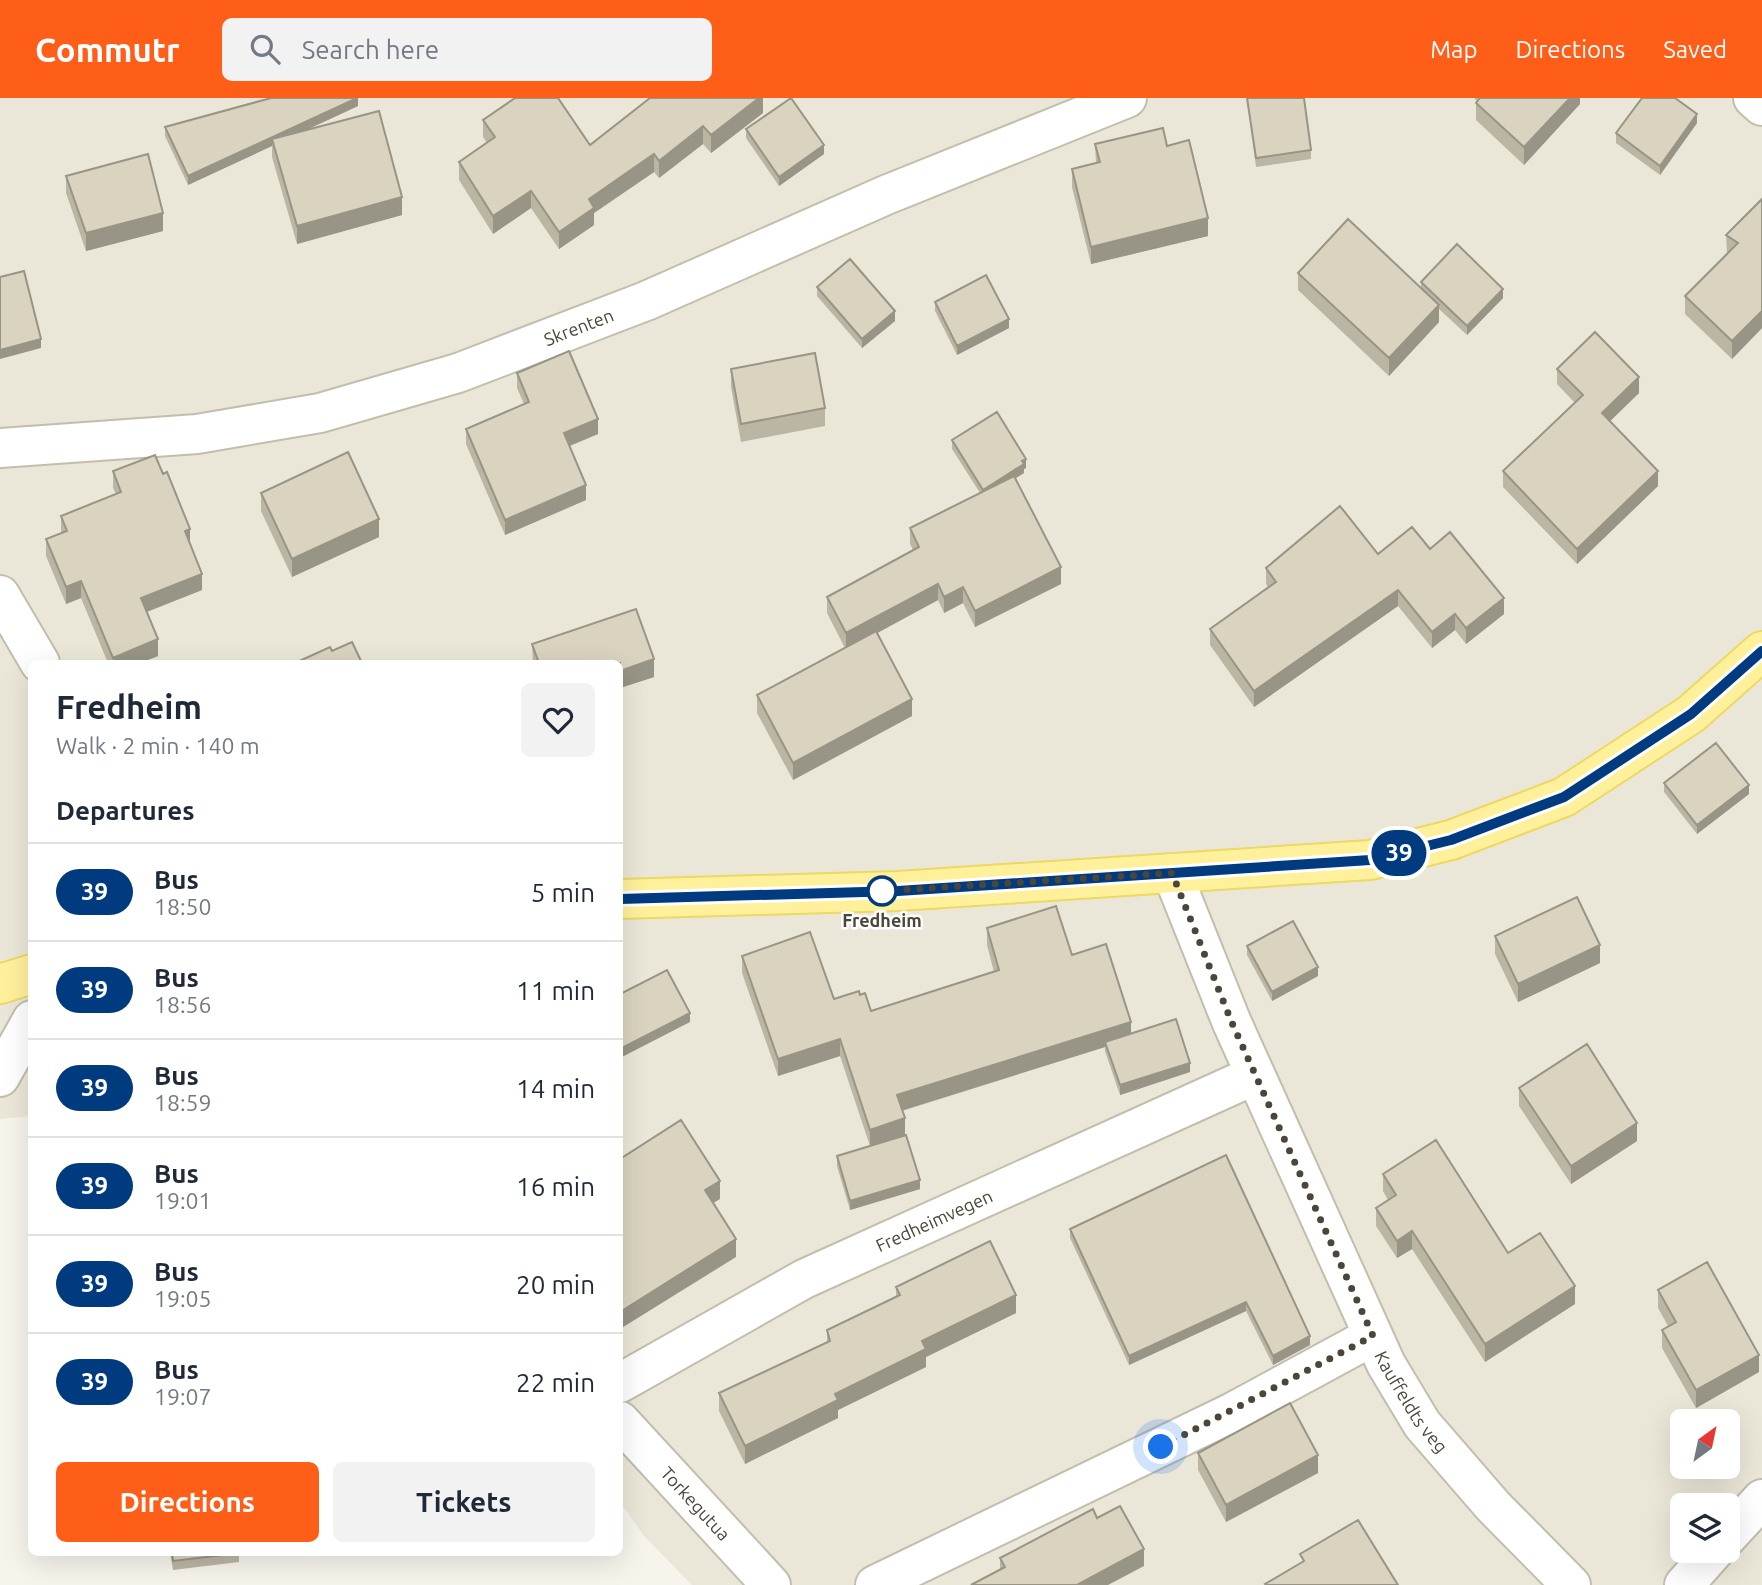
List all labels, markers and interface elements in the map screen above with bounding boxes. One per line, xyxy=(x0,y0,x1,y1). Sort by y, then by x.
search box xyxy=(222,18,712,81)
icon: search xyxy=(246,30,284,68)
text: Commutr xyxy=(35,31,180,68)
text: Search here xyxy=(302,35,439,64)
text: Map xyxy=(1430,36,1477,63)
text: Directions xyxy=(1515,36,1625,63)
text: Saved xyxy=(1663,36,1727,63)
street label: Skrenten xyxy=(541,304,616,349)
button: heart xyxy=(521,683,595,757)
text: Fredheim xyxy=(56,688,202,725)
text: Walk · 2 min · 140 m xyxy=(56,733,260,758)
text: Departures xyxy=(56,796,194,825)
line badge: 39 xyxy=(1368,830,1430,876)
text: 39 xyxy=(1385,839,1413,866)
text: Bus xyxy=(154,865,199,894)
marker: Fredheim xyxy=(867,876,897,906)
text: 39 xyxy=(81,878,108,905)
text: 5 min xyxy=(531,878,595,907)
text: 18:50 xyxy=(154,894,212,919)
place label: Fredheim xyxy=(842,910,922,930)
text: Bus xyxy=(154,963,199,992)
text: 39 xyxy=(81,976,108,1003)
text: 11 min xyxy=(516,976,595,1005)
text: 18:56 xyxy=(154,992,212,1017)
text: Bus xyxy=(154,1061,199,1090)
text: 39 xyxy=(81,1074,108,1101)
text: 14 min xyxy=(516,1074,595,1103)
text: 18:59 xyxy=(154,1090,212,1115)
text: Bus xyxy=(154,1159,199,1188)
text: 39 xyxy=(81,1172,108,1199)
text: 16 min xyxy=(516,1172,595,1201)
street label: Fredheimvegen xyxy=(873,1185,995,1255)
text: 19:01 xyxy=(154,1188,212,1213)
text: Bus xyxy=(154,1257,199,1286)
text: 39 xyxy=(81,1270,108,1297)
text: 20 min xyxy=(516,1270,595,1299)
text: 19:05 xyxy=(154,1286,212,1311)
street label: Kauffeldts veg xyxy=(1371,1348,1452,1456)
text: Bus xyxy=(154,1355,199,1384)
text: 39 xyxy=(81,1368,108,1395)
text: 22 min xyxy=(516,1368,595,1397)
text: 19:07 xyxy=(154,1384,212,1409)
north arrow xyxy=(1670,1409,1740,1479)
map controls xyxy=(1670,1409,1740,1563)
your location xyxy=(1143,1429,1178,1464)
button: Directions xyxy=(56,1462,319,1542)
button: Tickets xyxy=(333,1462,595,1542)
street label: Torkegutua xyxy=(657,1463,735,1544)
button: layers xyxy=(1670,1493,1740,1563)

